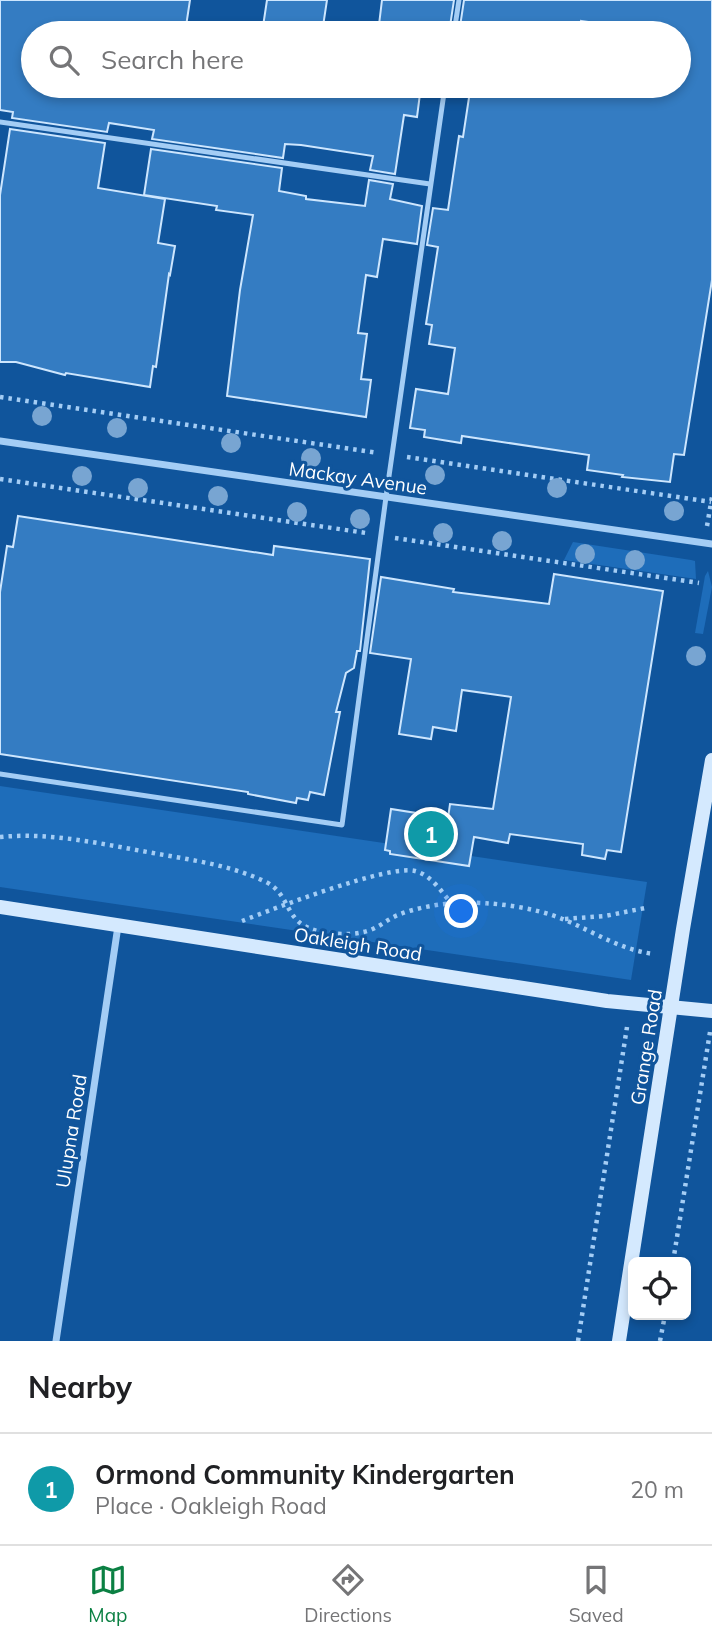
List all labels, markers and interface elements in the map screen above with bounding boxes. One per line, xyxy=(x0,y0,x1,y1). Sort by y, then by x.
search box xyxy=(21,21,691,98)
icon: search xyxy=(45,41,83,79)
text: Search here xyxy=(101,43,244,76)
street label: Mackay Avenue xyxy=(287,456,429,500)
pin: 1 xyxy=(408,808,454,860)
your location xyxy=(444,894,478,928)
street label: Oakleigh Road xyxy=(292,922,424,966)
street label: Grange Road xyxy=(625,988,667,1106)
street label: Ulupna Road xyxy=(50,1072,92,1190)
map controls xyxy=(628,1257,691,1320)
button: locate xyxy=(628,1257,691,1320)
text: Nearby xyxy=(28,1368,132,1406)
text: Ormond Community Kindergarten xyxy=(95,1458,515,1491)
text: 1 xyxy=(44,1475,58,1504)
text: 20 m xyxy=(630,1475,684,1504)
text: Place · Oakleigh Road xyxy=(95,1491,327,1520)
tab: Map xyxy=(88,1561,127,1627)
tab: Directions xyxy=(304,1561,392,1627)
tab: Saved xyxy=(569,1561,624,1627)

